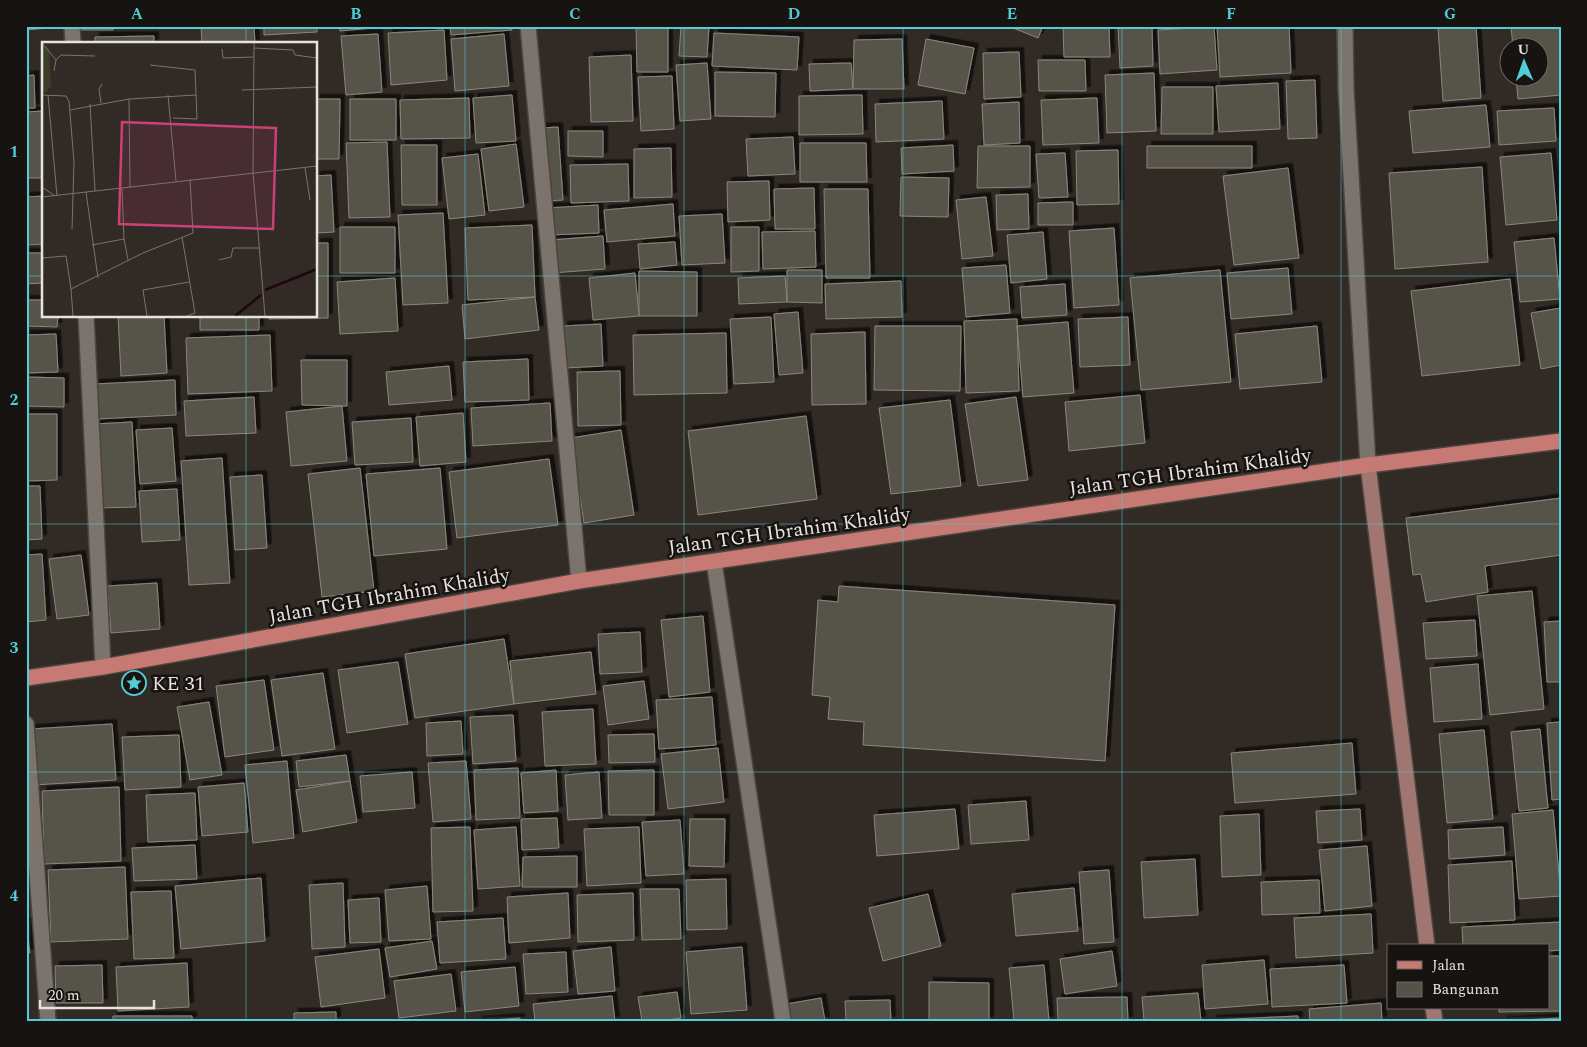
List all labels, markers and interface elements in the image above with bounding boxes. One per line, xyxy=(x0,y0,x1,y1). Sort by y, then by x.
text: A xyxy=(131,2,144,26)
text: B xyxy=(350,2,362,26)
text: C xyxy=(569,2,581,26)
text: D xyxy=(788,2,801,26)
text: E xyxy=(1007,2,1017,26)
text: F xyxy=(1226,2,1236,26)
text: G xyxy=(1444,2,1456,26)
north arrow xyxy=(1500,38,1550,88)
text: U xyxy=(1517,39,1530,60)
inset map xyxy=(42,42,318,318)
text: 1 xyxy=(10,140,18,164)
text: 2 xyxy=(10,388,19,412)
street label: Jalan TGH Ibrahim Khalidy xyxy=(1067,440,1314,504)
street label: Jalan TGH Ibrahim Khalidy xyxy=(666,499,913,563)
street label: Jalan TGH Ibrahim Khalidy xyxy=(266,560,513,632)
text: 3 xyxy=(10,636,19,660)
place label: KE 31 xyxy=(152,669,204,699)
place icon: KE 31 xyxy=(121,670,147,696)
text: 4 xyxy=(10,884,19,908)
legend xyxy=(1387,944,1550,1010)
text: Jalan xyxy=(1432,954,1465,977)
scale bar xyxy=(40,977,154,1009)
text: Bangunan xyxy=(1432,978,1499,1001)
text: 20 m xyxy=(48,984,80,1007)

